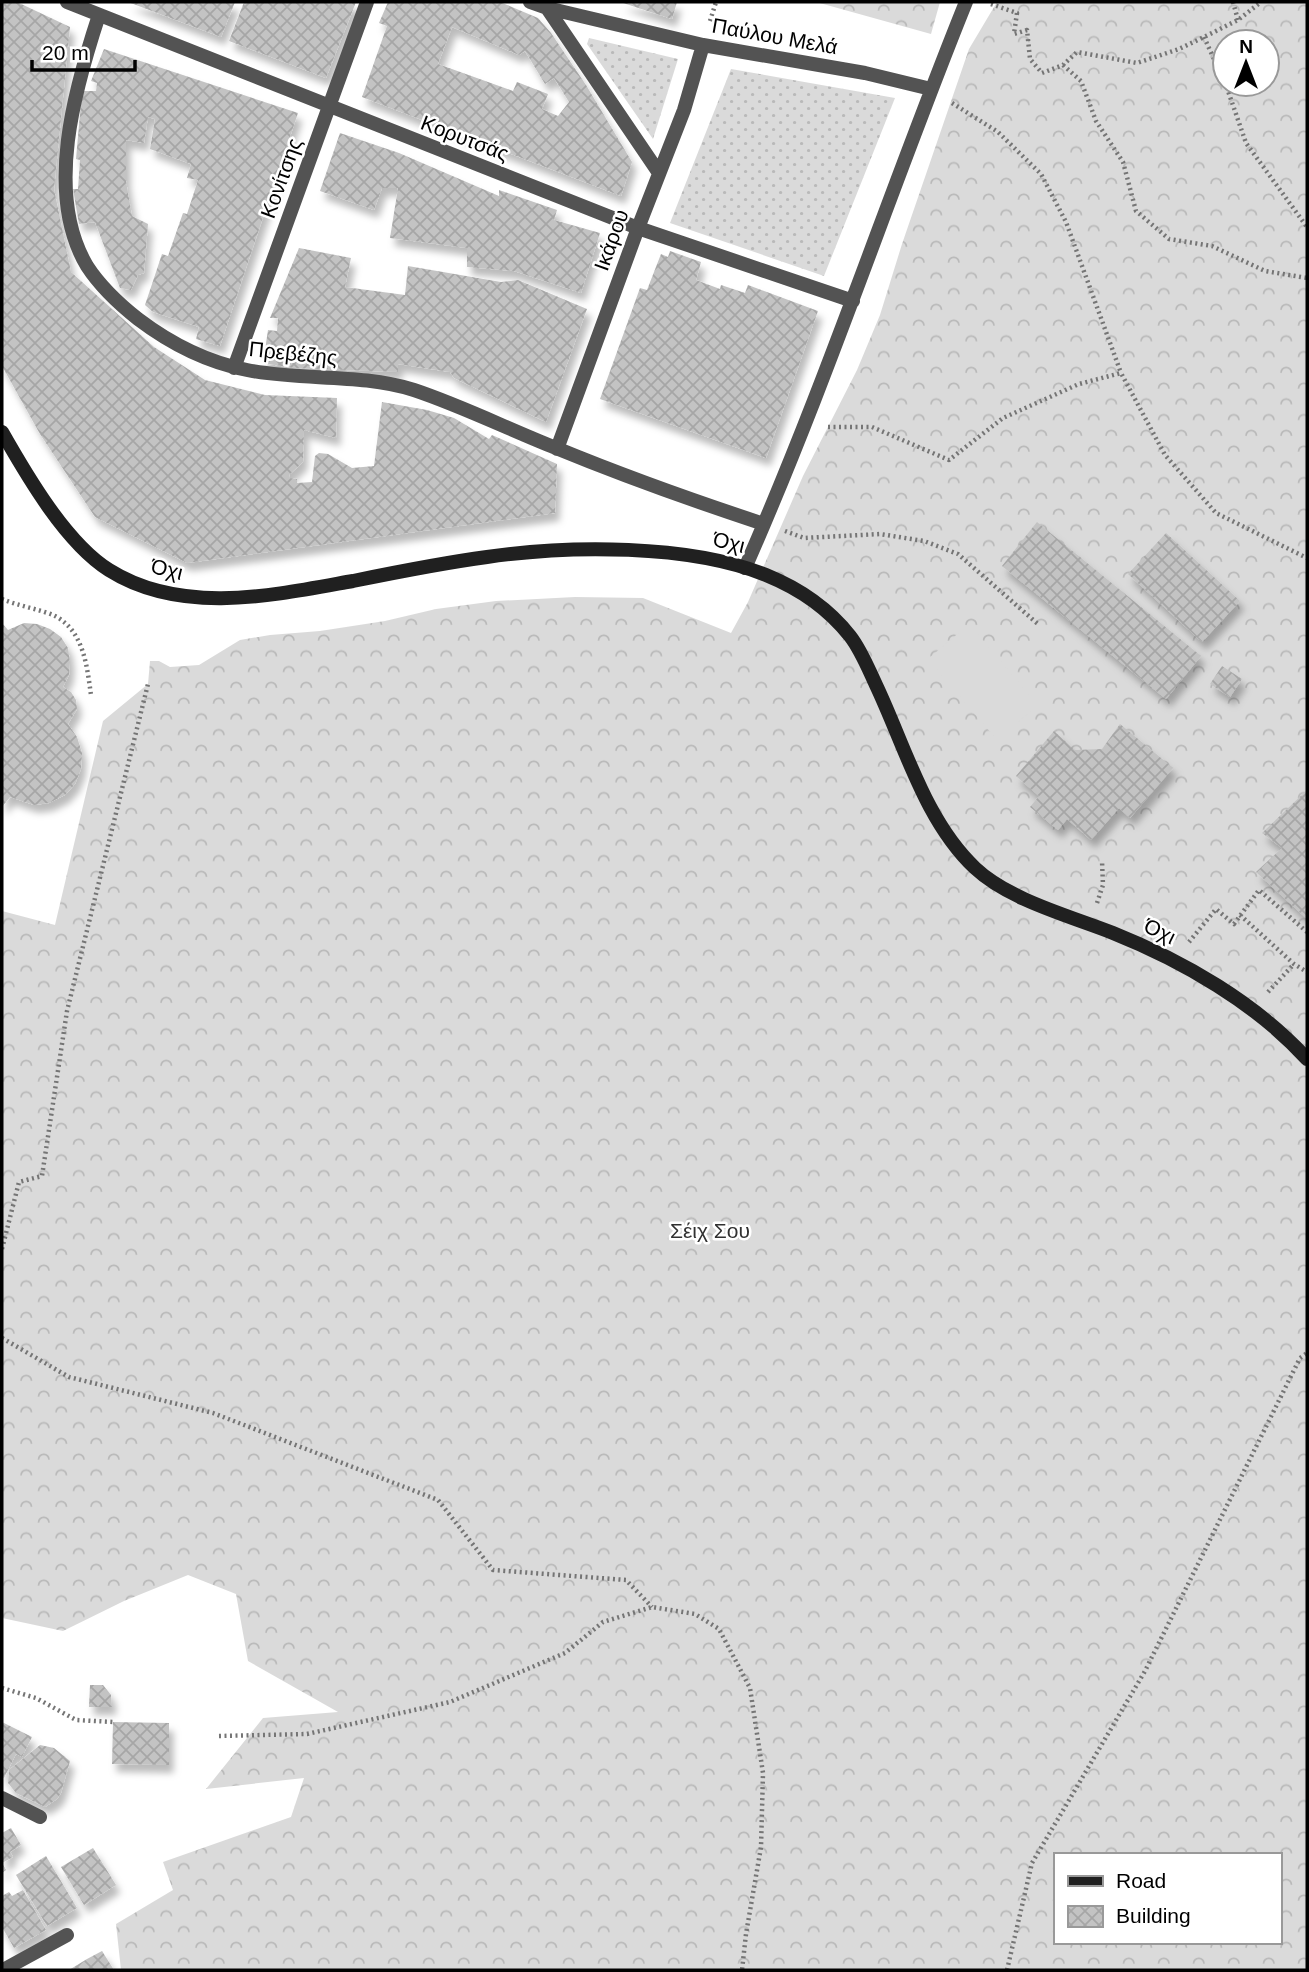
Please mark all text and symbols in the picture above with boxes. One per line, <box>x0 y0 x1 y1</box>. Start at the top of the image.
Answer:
street label: Παύλου Μελά <box>710 14 840 58</box>
scale bar <box>32 28 135 72</box>
north arrow <box>1211 28 1281 98</box>
text: N <box>1239 36 1253 57</box>
text: 20 m <box>42 41 89 64</box>
street label: Κορυτσάς <box>418 111 512 165</box>
street label: Κονίτσης <box>256 135 306 221</box>
street label: Ικάρου <box>589 206 633 274</box>
street label: Πρεβέζης <box>248 337 338 369</box>
street label: Όχι <box>710 527 748 557</box>
street label: Όχι <box>148 554 186 584</box>
street label: Όχι <box>1140 913 1180 948</box>
park label: Σέιχ Σου <box>670 1219 750 1242</box>
legend <box>1054 1853 1281 1944</box>
text: Road <box>1116 1869 1166 1892</box>
text: Building <box>1116 1904 1191 1927</box>

